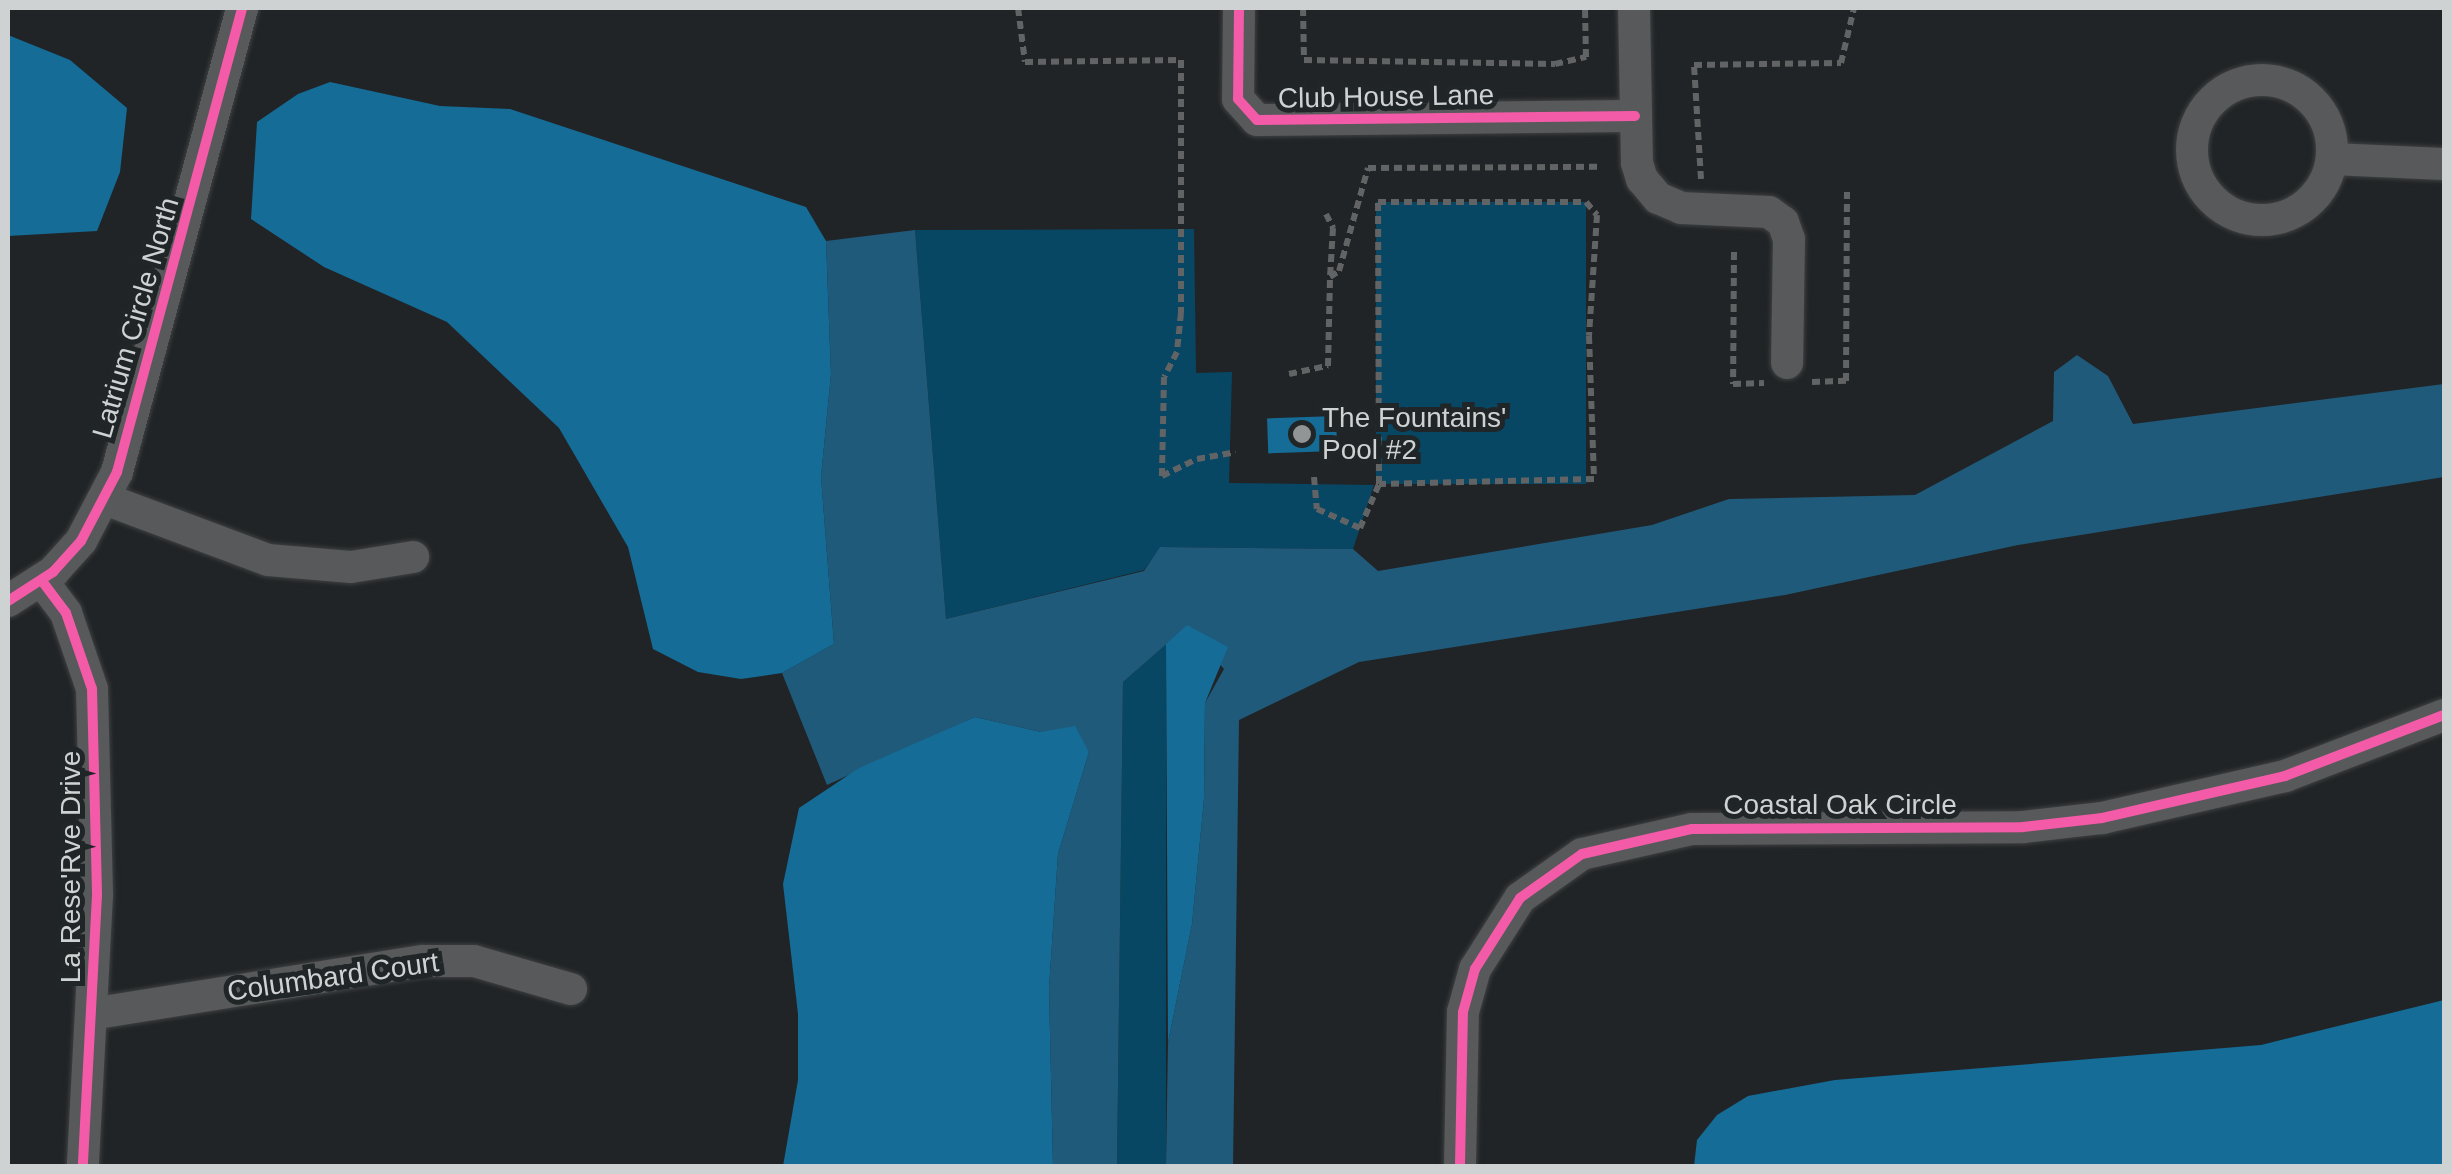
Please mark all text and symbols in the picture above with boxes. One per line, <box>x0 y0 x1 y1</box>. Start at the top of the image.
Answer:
street label: Club House Lane <box>1278 78 1494 116</box>
street label: Latrium Circle North <box>86 194 186 442</box>
place label: The Fountains' Pool #2 <box>1322 401 1506 467</box>
marker: The Fountains' Pool #2 <box>1291 423 1313 445</box>
street label: La Rese'Rve Drive <box>54 751 88 983</box>
street label: Coastal Oak Circle <box>1723 788 1957 822</box>
street label: Columbard Court <box>225 946 441 1008</box>

